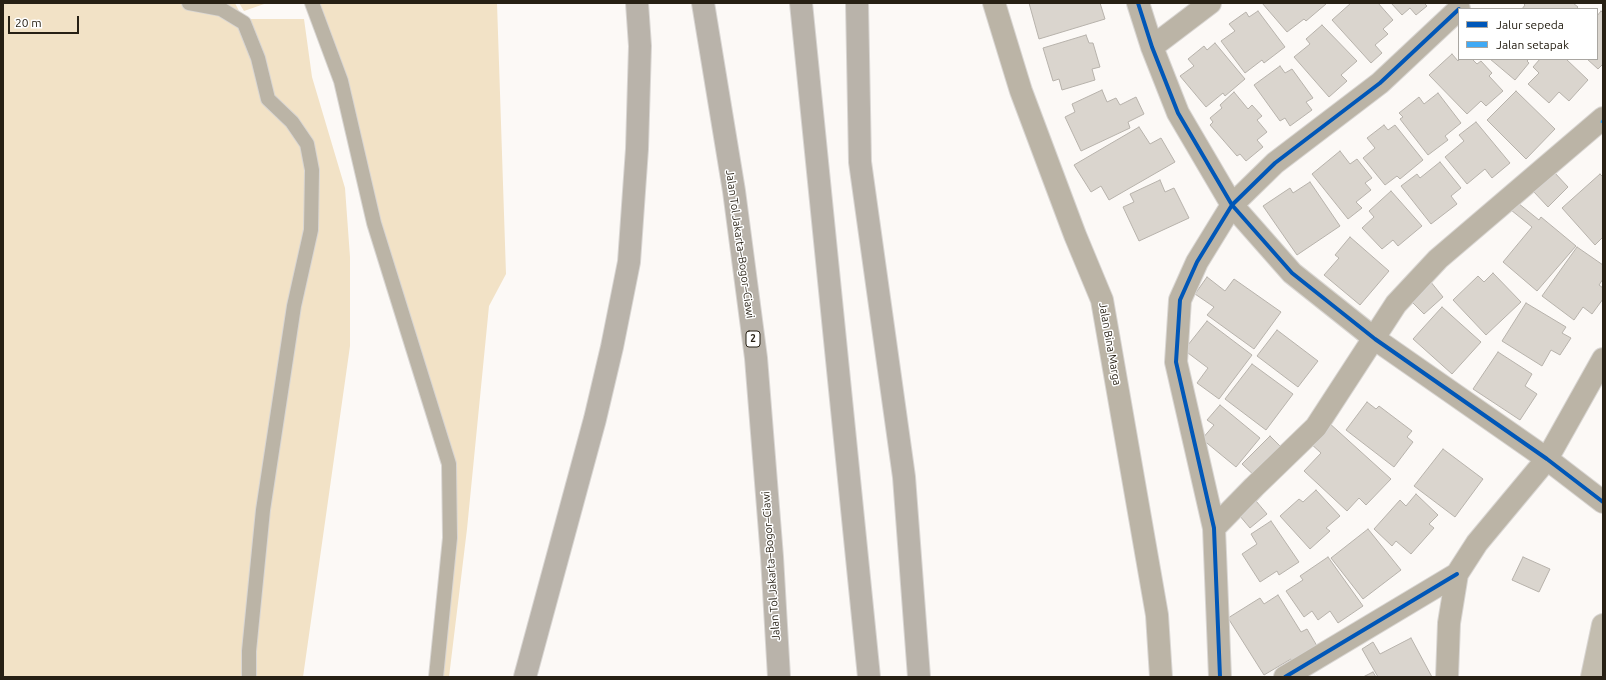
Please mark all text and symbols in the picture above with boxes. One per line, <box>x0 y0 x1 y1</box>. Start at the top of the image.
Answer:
scale bar <box>10 8 81 34</box>
legend <box>1458 8 1598 60</box>
text: 20 m <box>15 16 42 29</box>
text: Jalur sepeda <box>1496 18 1564 31</box>
text: Jalan setapak <box>1496 38 1569 51</box>
street label: Jalan Tol Jakarta–Bogor–Ciawi <box>723 169 757 319</box>
street label: Jalan Bina Marga <box>1096 302 1124 386</box>
road number: 2 <box>746 331 760 347</box>
street label: Jalan Tol Jakarta–Bogor–Ciawi <box>759 491 783 641</box>

